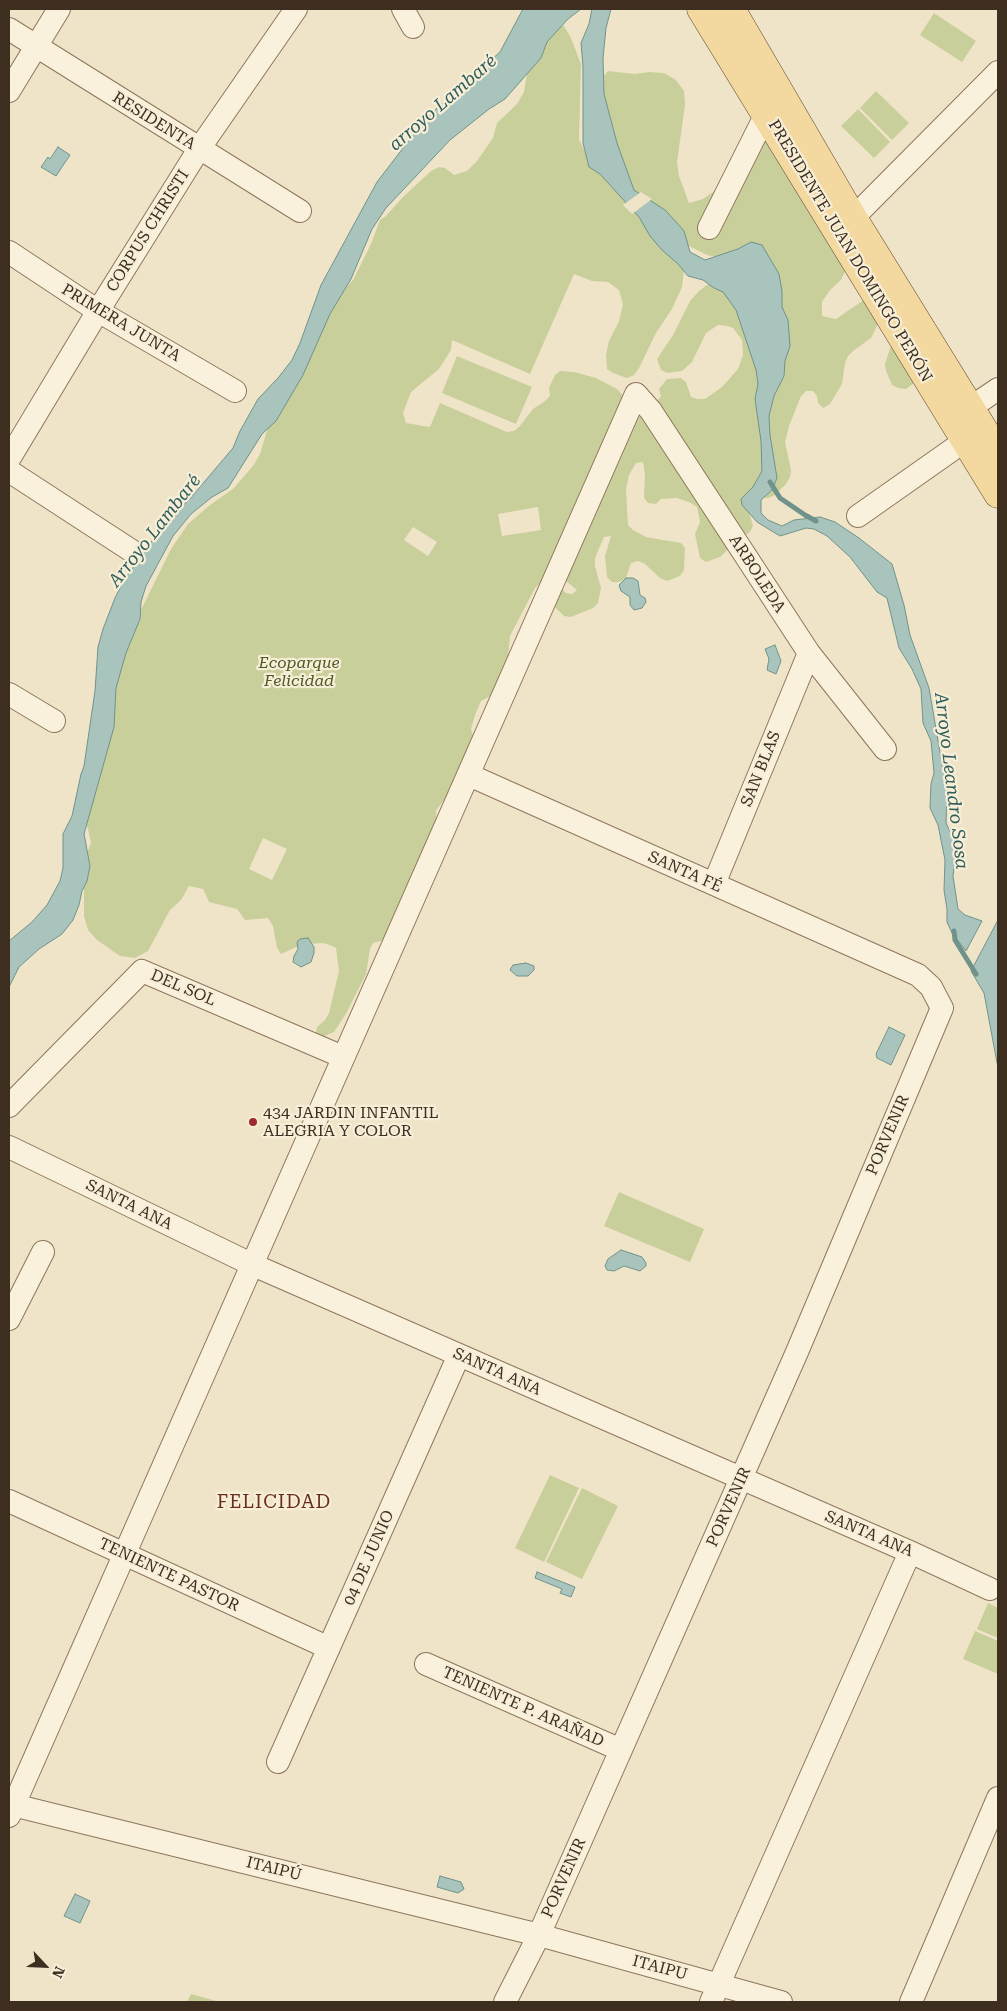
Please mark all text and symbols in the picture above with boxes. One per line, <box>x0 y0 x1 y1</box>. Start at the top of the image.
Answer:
water label: arroyo Lambaré <box>385 50 501 156</box>
street label: RESIDENTA <box>109 88 199 154</box>
street label: PRESIDENTE JUAN DOMINGO PERÓN <box>764 116 936 386</box>
street label: CORPUS CHRISTI <box>103 166 193 296</box>
street label: PRIMERA JUNTA <box>58 280 184 366</box>
water label: Arroyo Lambaré <box>104 470 206 592</box>
street label: ARBOLEDA <box>725 531 789 617</box>
park label: Ecoparque Felicidad <box>259 653 339 691</box>
water label: Arroyo Leandro Sosa <box>929 691 973 871</box>
street label: SAN BLAS <box>737 728 785 810</box>
street label: SANTA FÉ <box>645 847 725 897</box>
street label: DEL SOL <box>147 966 219 1010</box>
street label: PORVENIR <box>862 1092 914 1178</box>
place label: 434 JARDIN INFANTIL ALEGRIA Y COLOR <box>263 1103 439 1141</box>
marker: 434 JARDIN INFANTIL ALEGRIA Y COLOR <box>247 1116 259 1128</box>
street label: SANTA ANA <box>82 1176 176 1234</box>
street label: SANTA ANA <box>450 1344 544 1400</box>
street label: PORVENIR <box>703 1464 755 1550</box>
district label: FELICIDAD <box>216 1491 332 1513</box>
street label: 04 DE JUNIO <box>339 1507 399 1609</box>
street label: SANTA ANA <box>822 1507 916 1561</box>
street label: TENIENTE PASTOR <box>96 1534 242 1616</box>
street label: TENIENTE P. ARAÑAD <box>439 1663 607 1751</box>
street label: PORVENIR <box>538 1835 590 1921</box>
street label: ITAIPÚ <box>244 1853 304 1885</box>
north arrow <box>20 1941 70 1991</box>
street label: ITAIPU <box>630 1951 690 1985</box>
text: N <box>49 1964 68 1981</box>

